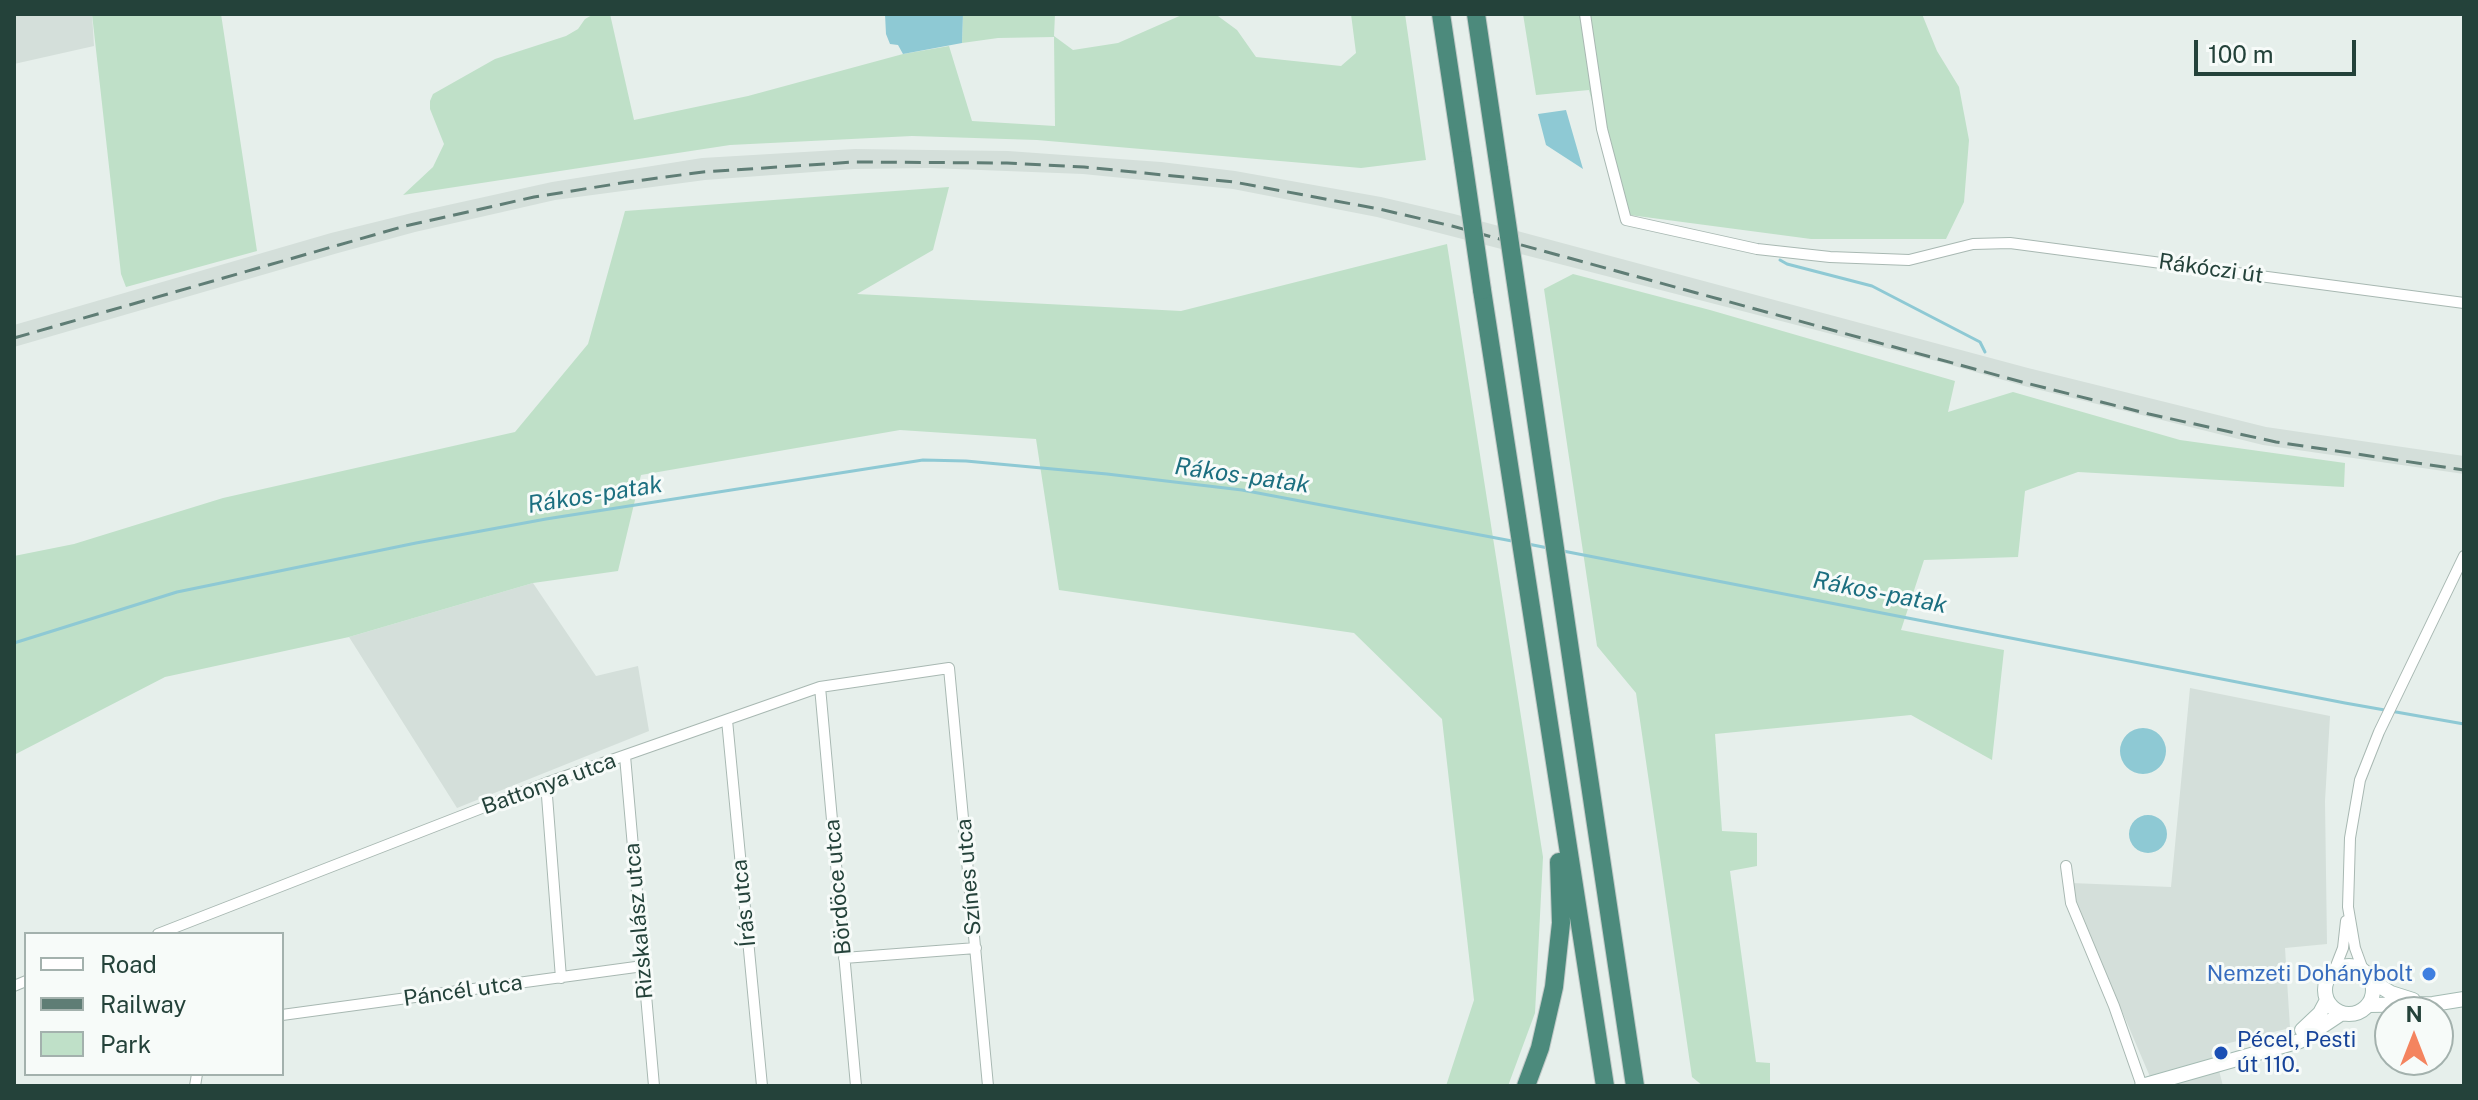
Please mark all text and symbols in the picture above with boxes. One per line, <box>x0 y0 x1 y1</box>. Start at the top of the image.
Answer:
scale bar <box>2198 24 2360 74</box>
text: 100 m <box>2208 40 2274 68</box>
street label: Rákóczi út <box>2157 249 2265 289</box>
water label: Rákos-patak <box>1173 452 1311 500</box>
water label: Rákos-patak <box>526 470 664 520</box>
water label: Rákos-patak <box>1811 566 1949 620</box>
street label: Battonya utca <box>478 747 620 821</box>
street label: Színes utca <box>951 817 987 937</box>
street label: Bördöce utca <box>819 818 857 956</box>
street label: Rizskalász utca <box>619 842 659 1000</box>
street label: Írás utca <box>726 858 762 948</box>
legend <box>24 932 284 1076</box>
text: Road <box>100 950 157 978</box>
place label: Nemzeti Dohánybolt <box>2207 961 2413 987</box>
marker: Nemzeti Dohánybolt <box>2420 965 2438 983</box>
street label: Páncél utca <box>402 970 524 1012</box>
text: Railway <box>100 990 186 1018</box>
north arrow <box>2374 996 2454 1076</box>
text: N <box>2405 1001 2423 1027</box>
place label: Pécel, Pesti út 110. <box>2237 1027 2356 1078</box>
text: Park <box>100 1030 151 1058</box>
marker: Pécel, Pesti út 110. <box>2212 1044 2230 1062</box>

